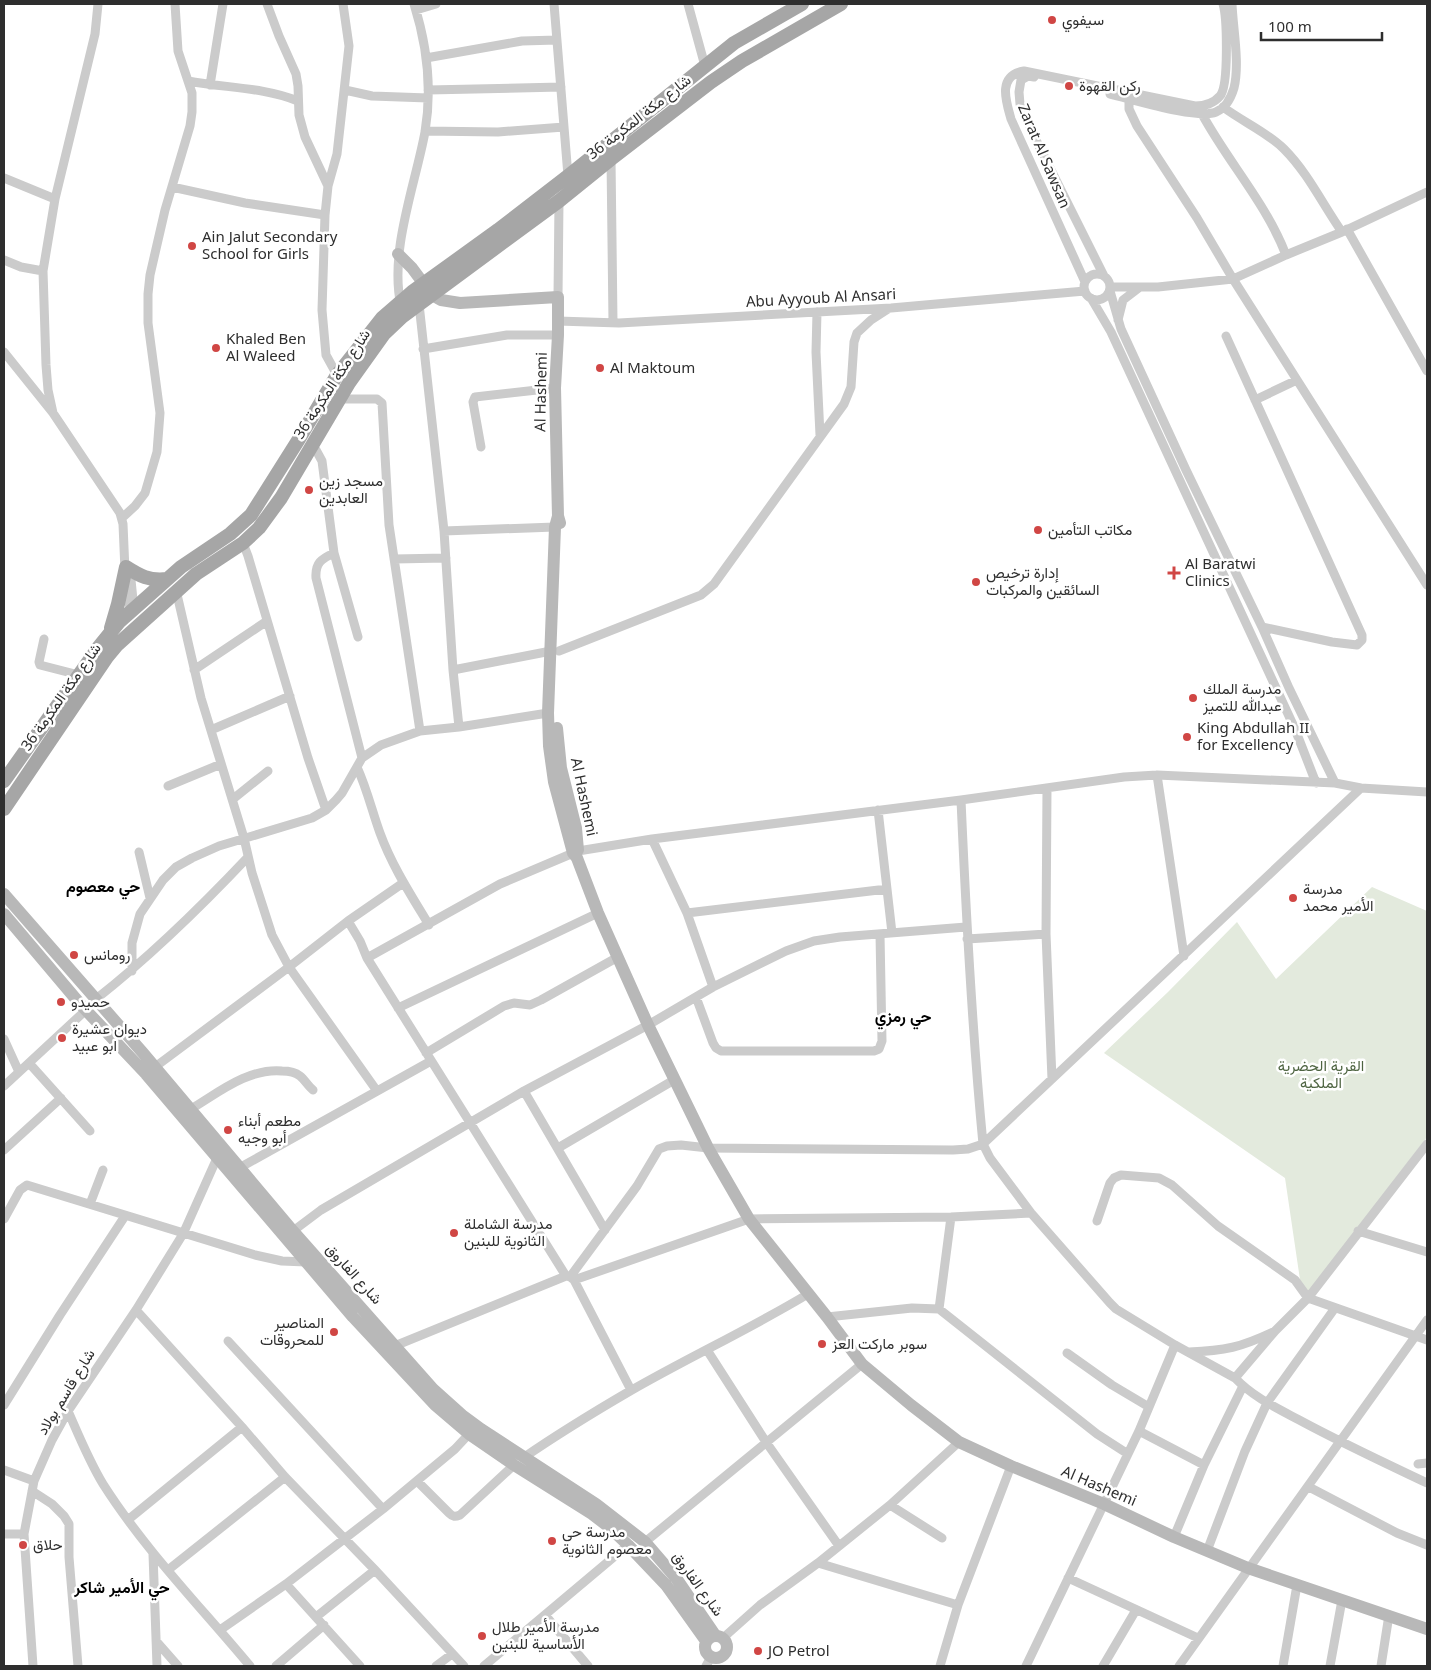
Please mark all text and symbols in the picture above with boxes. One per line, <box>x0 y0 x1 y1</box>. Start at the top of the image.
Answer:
place label: سيفوي <box>1062 9 1104 33</box>
scale bar <box>1261 10 1382 42</box>
marker: سيفوي <box>1046 14 1058 26</box>
text: 100 m <box>1268 16 1312 36</box>
street label: شارع مكة المكرمة 36 <box>582 69 696 165</box>
place label: ركن القهوة <box>1079 75 1141 96</box>
marker: ركن القهوة <box>1063 80 1075 92</box>
street label: Zarat Al Sawsan <box>1014 100 1076 211</box>
place label: Ain Jalut Secondary School for Girls <box>202 226 338 263</box>
marker: Ain Jalut Secondary School for Girls <box>186 240 198 252</box>
street label: Abu Ayyoub Al Ansari <box>745 283 896 311</box>
street label: شارع مكة المكرمة 36 <box>288 325 376 443</box>
place label: Khaled Ben Al Waleed <box>226 328 306 365</box>
marker: Khaled Ben Al Waleed <box>210 342 222 354</box>
street label: Al Hashemi <box>529 352 551 432</box>
place label: Al Maktoum <box>610 357 695 377</box>
marker: Al Maktoum <box>594 362 606 374</box>
place label: مسجد زين العابدين <box>319 470 383 508</box>
marker: مسجد زين العابدين <box>303 484 315 496</box>
place label: مكاتب التأمين <box>1048 519 1132 540</box>
marker: مكاتب التأمين <box>1032 524 1044 536</box>
place label: Al Baratwi Clinics <box>1185 553 1256 590</box>
place label: إدارة ترخيص السائقين والمركبات <box>986 562 1100 600</box>
marker: Al Baratwi Clinics <box>1167 566 1181 580</box>
marker: إدارة ترخيص السائقين والمركبات <box>970 576 982 588</box>
street label: شارع مكة المكرمة 36 <box>16 639 107 755</box>
place label: مدرسة الملك عبدالله للتميز <box>1202 678 1282 715</box>
marker: مدرسة الملك عبدالله للتميز <box>1187 692 1199 704</box>
place label: King Abdullah II for Excellency <box>1197 717 1309 754</box>
marker: King Abdullah II for Excellency <box>1181 731 1193 743</box>
street label: Al Hashemi <box>567 756 603 838</box>
district label: حي معصوم <box>66 875 140 900</box>
place label: مدرسة الأمير محمد <box>1303 878 1373 915</box>
marker: مدرسة الأمير محمد <box>1287 892 1299 904</box>
place label: رومانس <box>84 944 130 965</box>
marker: رومانس <box>68 949 80 961</box>
place label: حميدو <box>71 991 110 1011</box>
marker: حميدو <box>55 996 67 1008</box>
district label: حي رمزي <box>875 1005 931 1030</box>
place label: ديوان عشيرة ابو عبيد <box>72 1018 147 1055</box>
marker: ديوان عشيرة ابو عبيد <box>56 1032 68 1044</box>
park label: القرية الحضرية الملكية <box>1278 1055 1364 1092</box>
place label: مطعم أبناء أبو وجيه <box>238 1110 301 1147</box>
marker: مطعم أبناء أبو وجيه <box>222 1124 234 1136</box>
place label: مدرسة الشاملة الثانوية للبنين <box>464 1213 552 1251</box>
marker: مدرسة الشاملة الثانوية للبنين <box>448 1227 460 1239</box>
street label: شارع الفاروق <box>321 1239 387 1309</box>
place label: المناصير للمحروقات <box>260 1312 324 1349</box>
marker: المناصير للمحروقات <box>328 1326 340 1338</box>
place label: سوبر ماركت العز <box>831 1333 927 1353</box>
marker: سوبر ماركت العز <box>816 1338 828 1350</box>
street label: شارع قاسم بولاد <box>32 1345 100 1439</box>
street label: Al Hashemi <box>1059 1460 1140 1510</box>
place label: مدرسة حي معصوم الثانوية <box>562 1521 652 1559</box>
place label: حلاق <box>33 1534 62 1554</box>
marker: مدرسة حي معصوم الثانوية <box>546 1535 558 1547</box>
marker: حلاق <box>17 1539 29 1551</box>
street label: شارع الفاروق <box>667 1547 729 1621</box>
district label: حي الأمير شاكر <box>73 1576 170 1601</box>
place label: مدرسة الأمير طلال الأساسية للبنين <box>492 1616 600 1654</box>
marker: مدرسة الأمير طلال الأساسية للبنين <box>476 1630 488 1642</box>
place label: JO Petrol <box>766 1640 830 1660</box>
marker: JO Petrol <box>752 1645 764 1657</box>

